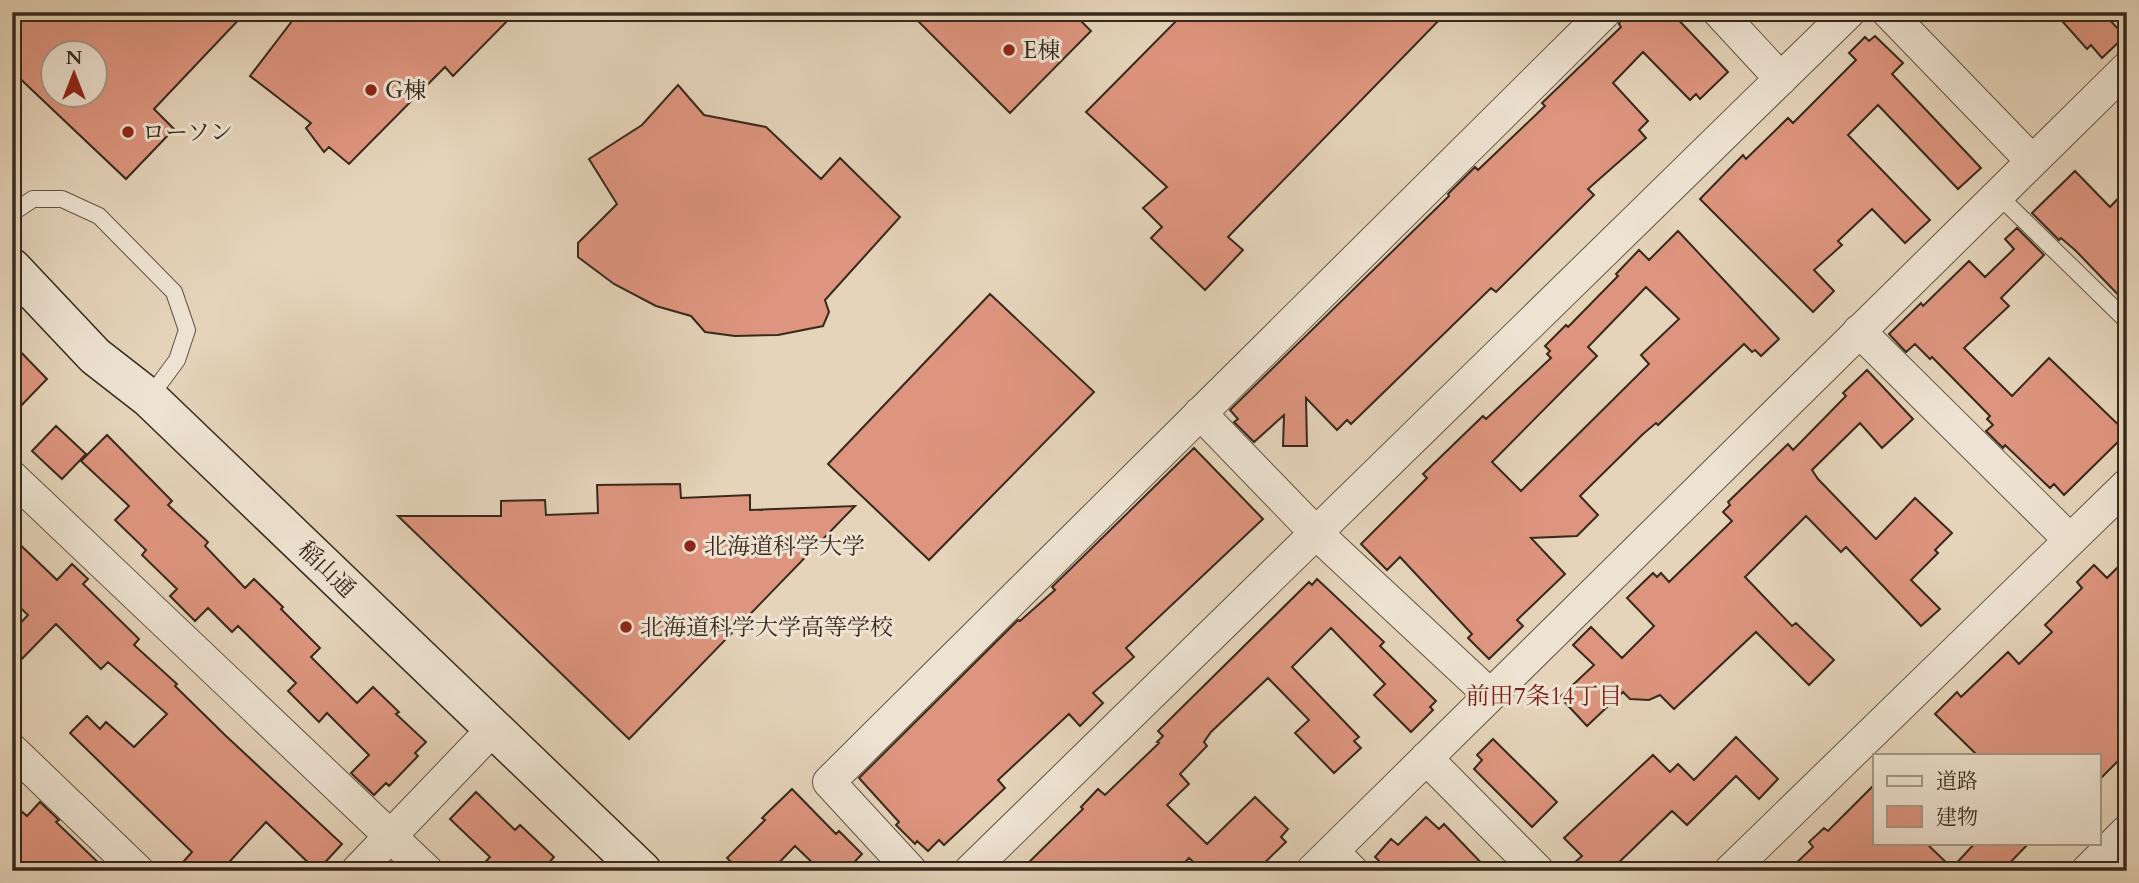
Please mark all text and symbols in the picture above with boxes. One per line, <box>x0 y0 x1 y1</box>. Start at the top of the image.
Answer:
place label: E棟 <box>1023 35 1060 66</box>
north arrow <box>38 38 108 108</box>
marker: E棟 <box>1001 42 1017 58</box>
text: N <box>66 45 83 71</box>
place label: G棟 <box>385 75 426 106</box>
marker: G棟 <box>363 82 379 98</box>
place label: ローソン <box>142 117 233 148</box>
marker: ローソン <box>120 124 136 140</box>
place label: 北海道科学大学 <box>704 531 865 562</box>
street label: 稲山通 <box>291 534 362 604</box>
marker: 北海道科学大学 <box>682 538 698 554</box>
place label: 北海道科学大学高等学校 <box>640 612 893 643</box>
marker: 北海道科学大学高等学校 <box>618 619 634 635</box>
district label: 前田7条14丁目 <box>1466 680 1622 713</box>
legend <box>1873 754 2100 844</box>
text: 道路 <box>1936 767 1978 796</box>
text: 建物 <box>1936 803 1978 832</box>

